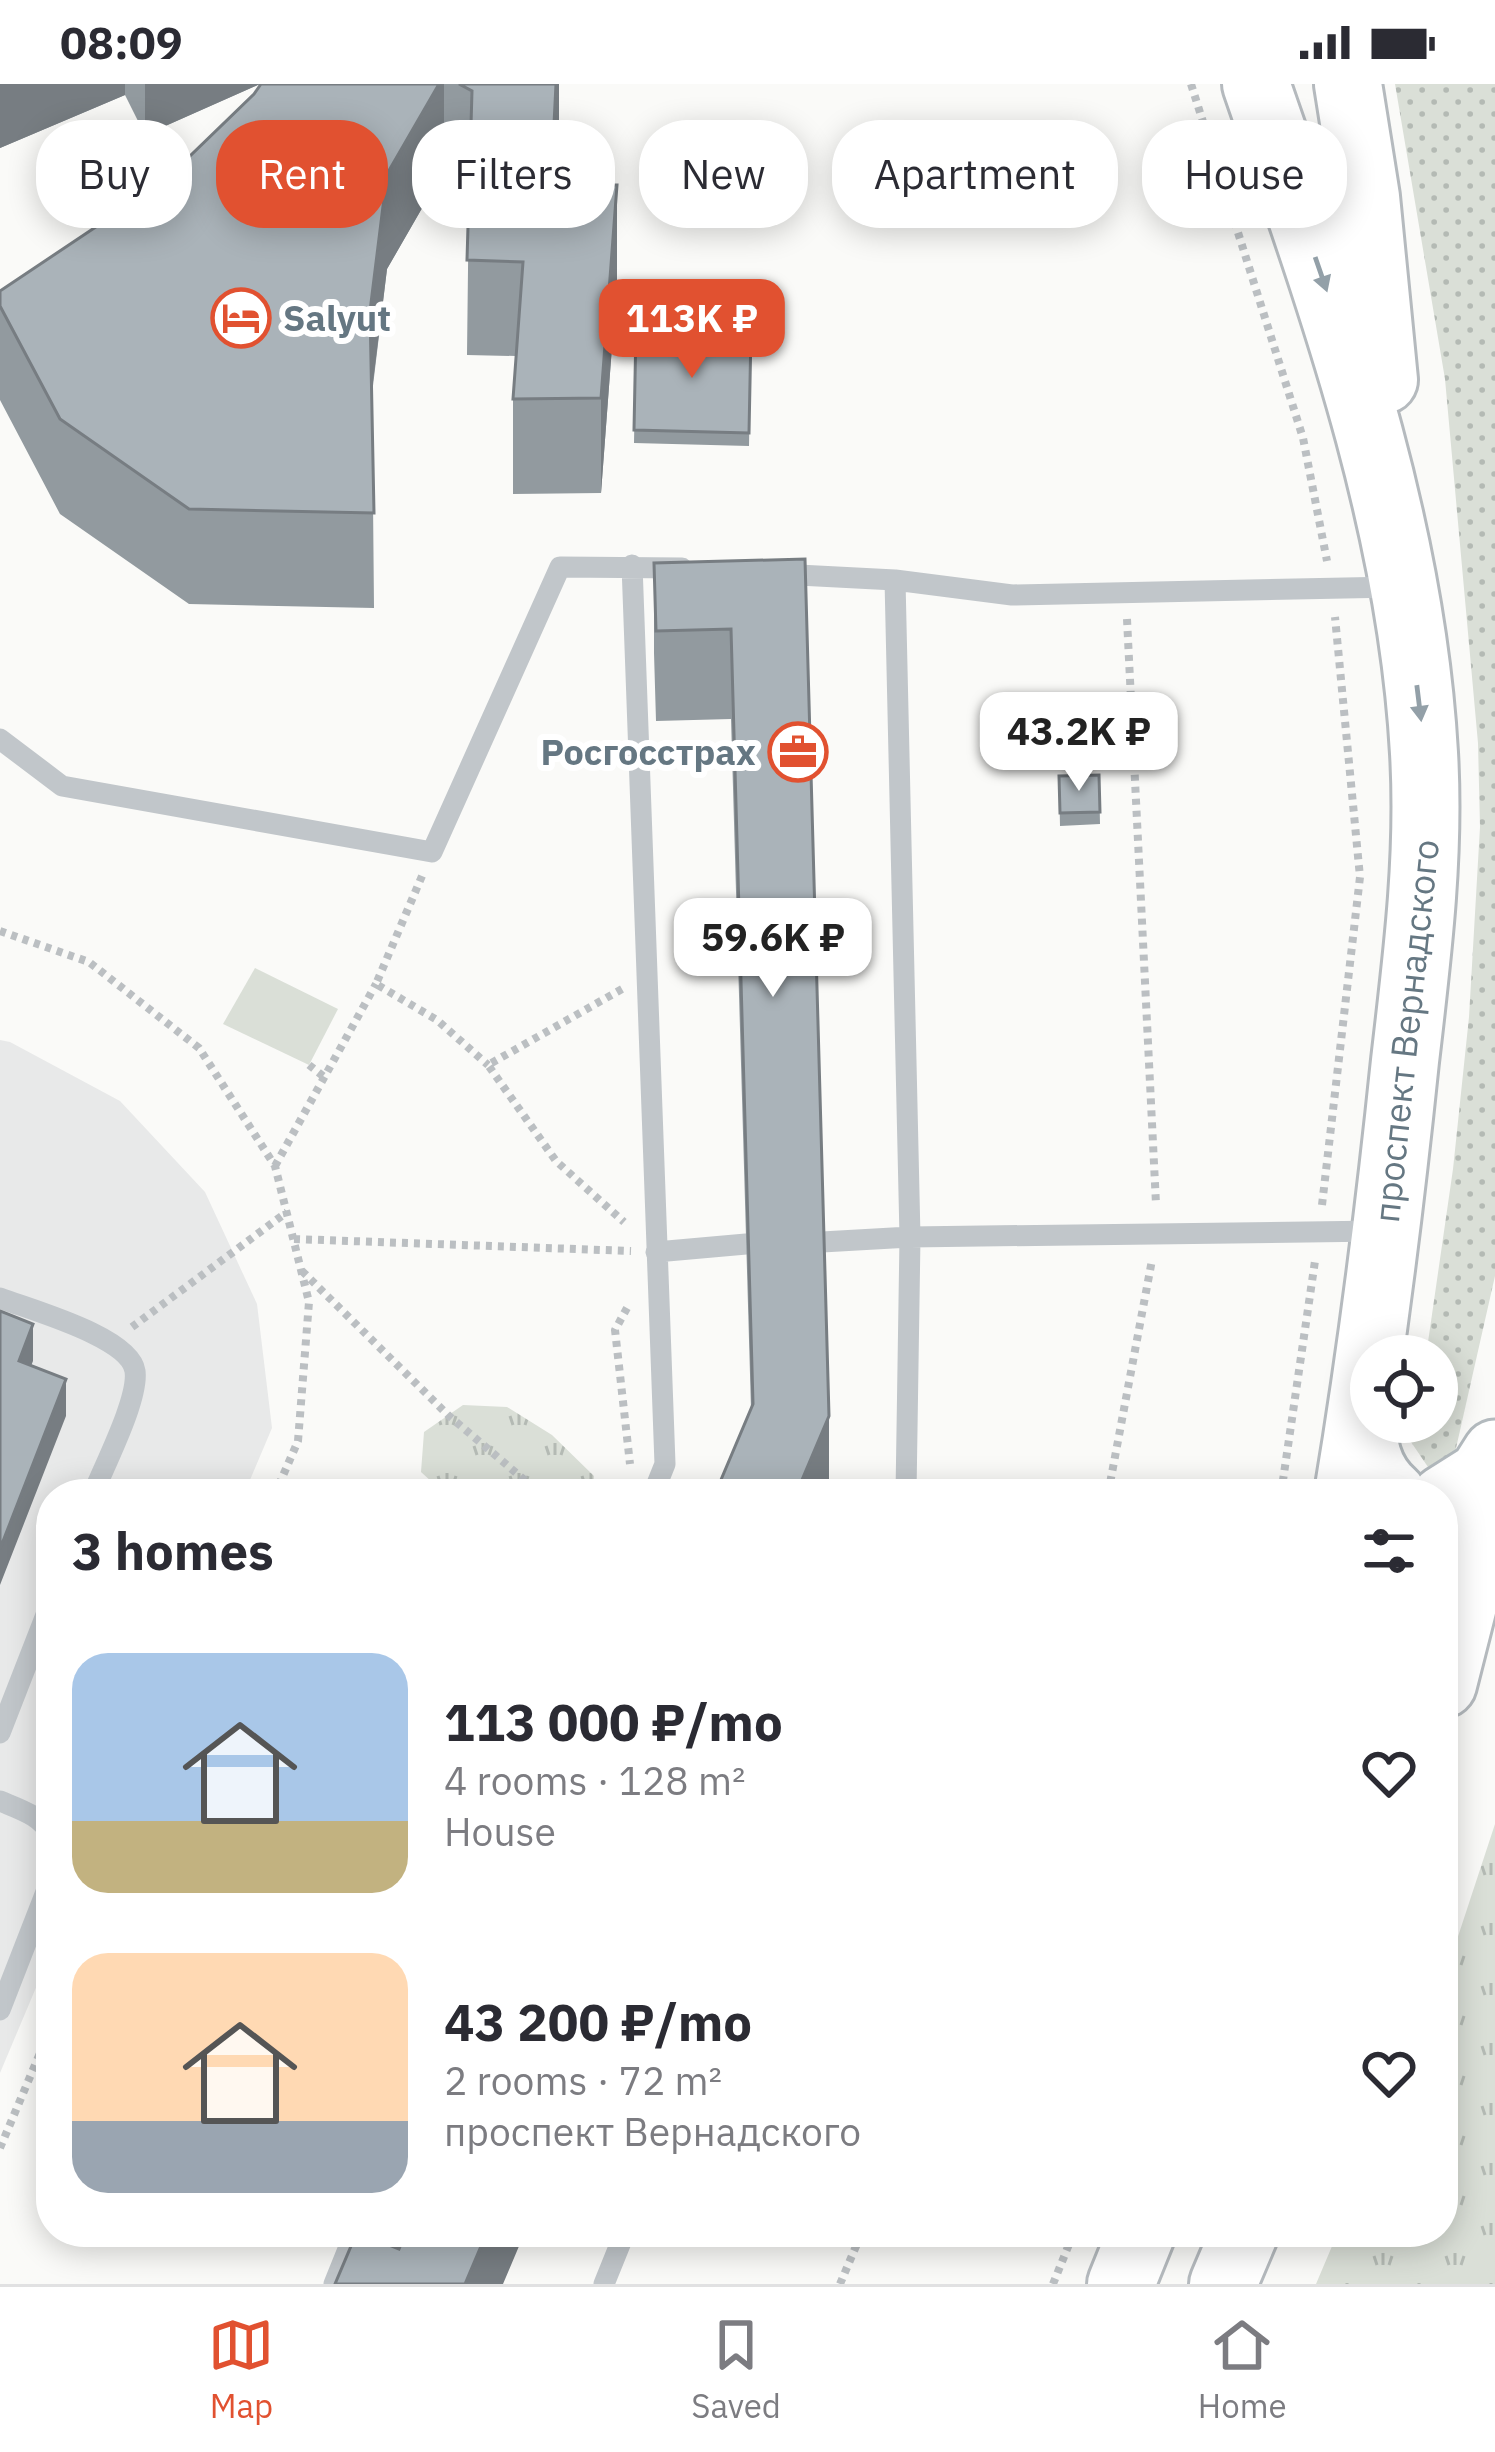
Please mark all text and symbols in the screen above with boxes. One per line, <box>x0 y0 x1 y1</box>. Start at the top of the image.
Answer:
text: 08:09 <box>60 13 183 71</box>
chip: Buy <box>36 120 192 228</box>
chip: Rent <box>216 120 388 228</box>
chip: Filters <box>412 120 615 228</box>
chip: New <box>639 120 808 228</box>
chip: Apartment <box>832 120 1118 228</box>
chip: House <box>1142 120 1347 228</box>
one-way arrow <box>1313 256 1332 293</box>
pin: 113K ₽ <box>594 279 790 381</box>
hotel icon: Salyut <box>210 287 272 349</box>
text: 113K ₽ <box>626 292 758 343</box>
place label: Salyut <box>283 294 391 341</box>
one-way arrow <box>1409 685 1428 722</box>
pin: 43.2K ₽ <box>968 692 1190 794</box>
text: 43.2K ₽ <box>1007 705 1151 756</box>
office icon: Росгосстрах <box>767 721 829 783</box>
place label: Росгосстрах <box>541 728 756 775</box>
street label: проспект Вернадского <box>1362 837 1449 1225</box>
pin: 59.6K ₽ <box>662 898 884 1000</box>
text: 59.6K ₽ <box>701 911 845 962</box>
map controls <box>1350 1335 1458 1443</box>
button: locate <box>1350 1335 1458 1443</box>
text: 3 homes <box>72 1518 274 1584</box>
icon: filters <box>1356 1518 1422 1584</box>
text: 113 000 ₽/mo <box>444 1689 783 1755</box>
icon: home <box>168 1701 312 1845</box>
icon: heart <box>1356 1740 1422 1806</box>
text: 4 rooms · 128 m² <box>444 1755 746 1806</box>
text: House <box>444 1806 556 1857</box>
text: 43 200 ₽/mo <box>444 1989 752 2055</box>
icon: home <box>168 2001 312 2145</box>
icon: heart <box>1356 2040 1422 2106</box>
text: 2 rooms · 72 m² <box>444 2055 722 2106</box>
text: проспект Вернадского <box>444 2106 861 2157</box>
tab: Map <box>208 2312 274 2427</box>
tab: Saved <box>691 2312 781 2427</box>
tab: Home <box>1198 2312 1287 2427</box>

